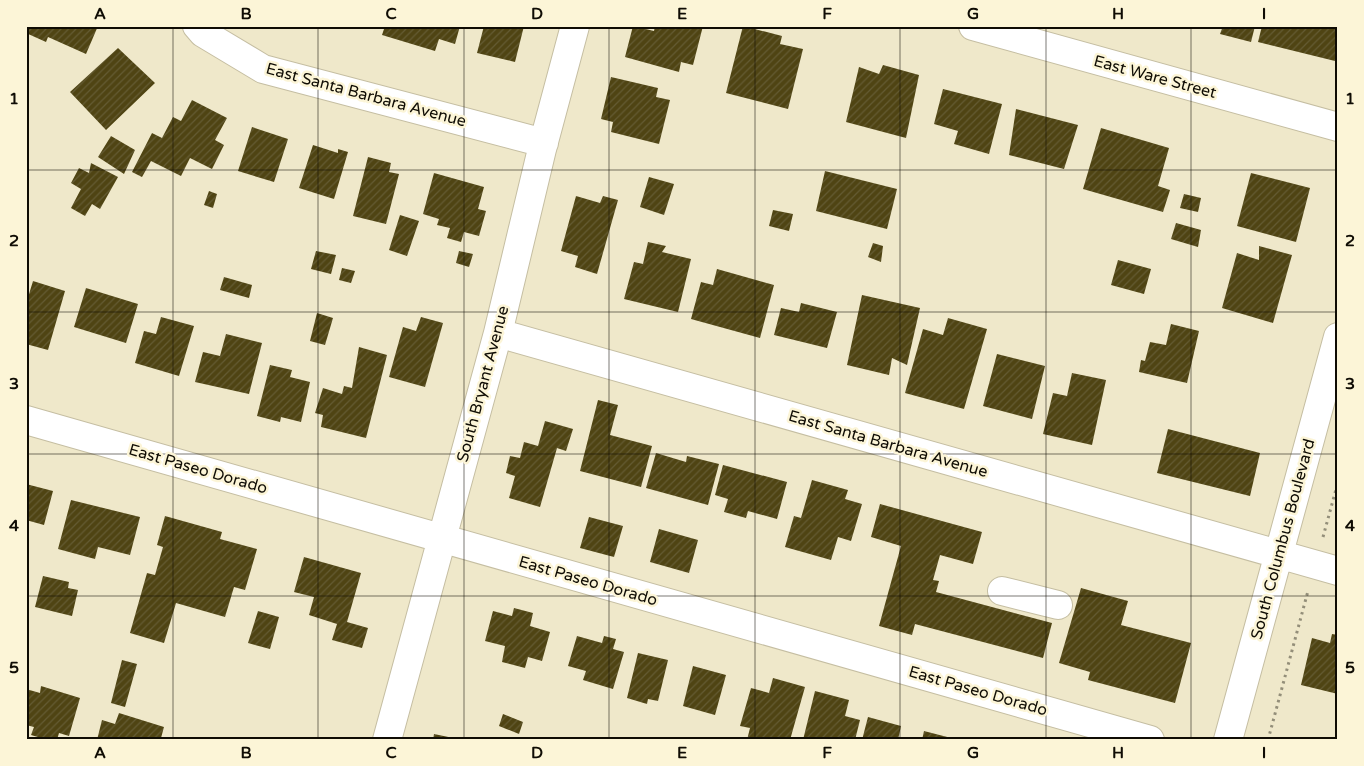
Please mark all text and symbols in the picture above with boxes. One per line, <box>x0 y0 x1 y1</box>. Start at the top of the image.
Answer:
text: A <box>94 4 106 24</box>
text: B <box>240 4 252 24</box>
text: C <box>385 4 397 24</box>
text: D <box>531 4 543 24</box>
text: E <box>677 4 687 24</box>
text: F <box>822 4 832 24</box>
text: G <box>967 4 979 24</box>
text: H <box>1112 4 1124 24</box>
text: I <box>1262 4 1266 24</box>
street label: East Ware Street <box>1091 51 1219 103</box>
street label: East Santa Barbara Avenue <box>264 59 468 131</box>
text: 1 <box>9 89 19 109</box>
text: 1 <box>1345 89 1355 109</box>
text: 2 <box>9 231 19 251</box>
text: 2 <box>1345 231 1355 251</box>
street label: South Bryant Avenue <box>453 304 513 464</box>
text: 3 <box>9 374 19 394</box>
text: 3 <box>1345 374 1355 394</box>
street label: East Santa Barbara Avenue <box>786 406 990 482</box>
street label: South Columbus Boulevard <box>1247 437 1319 641</box>
street label: East Paseo Dorado <box>126 440 270 498</box>
text: 4 <box>9 516 19 536</box>
text: 4 <box>1345 516 1355 536</box>
street label: East Paseo Dorado <box>516 552 660 610</box>
text: 5 <box>9 658 19 678</box>
text: 5 <box>1345 658 1355 678</box>
street label: East Paseo Dorado <box>906 662 1050 720</box>
text: A <box>94 743 106 763</box>
text: B <box>240 743 252 763</box>
text: C <box>385 743 397 763</box>
text: D <box>531 743 543 763</box>
text: E <box>677 743 687 763</box>
text: F <box>822 743 832 763</box>
text: G <box>967 743 979 763</box>
text: H <box>1112 743 1124 763</box>
text: I <box>1262 743 1266 763</box>

